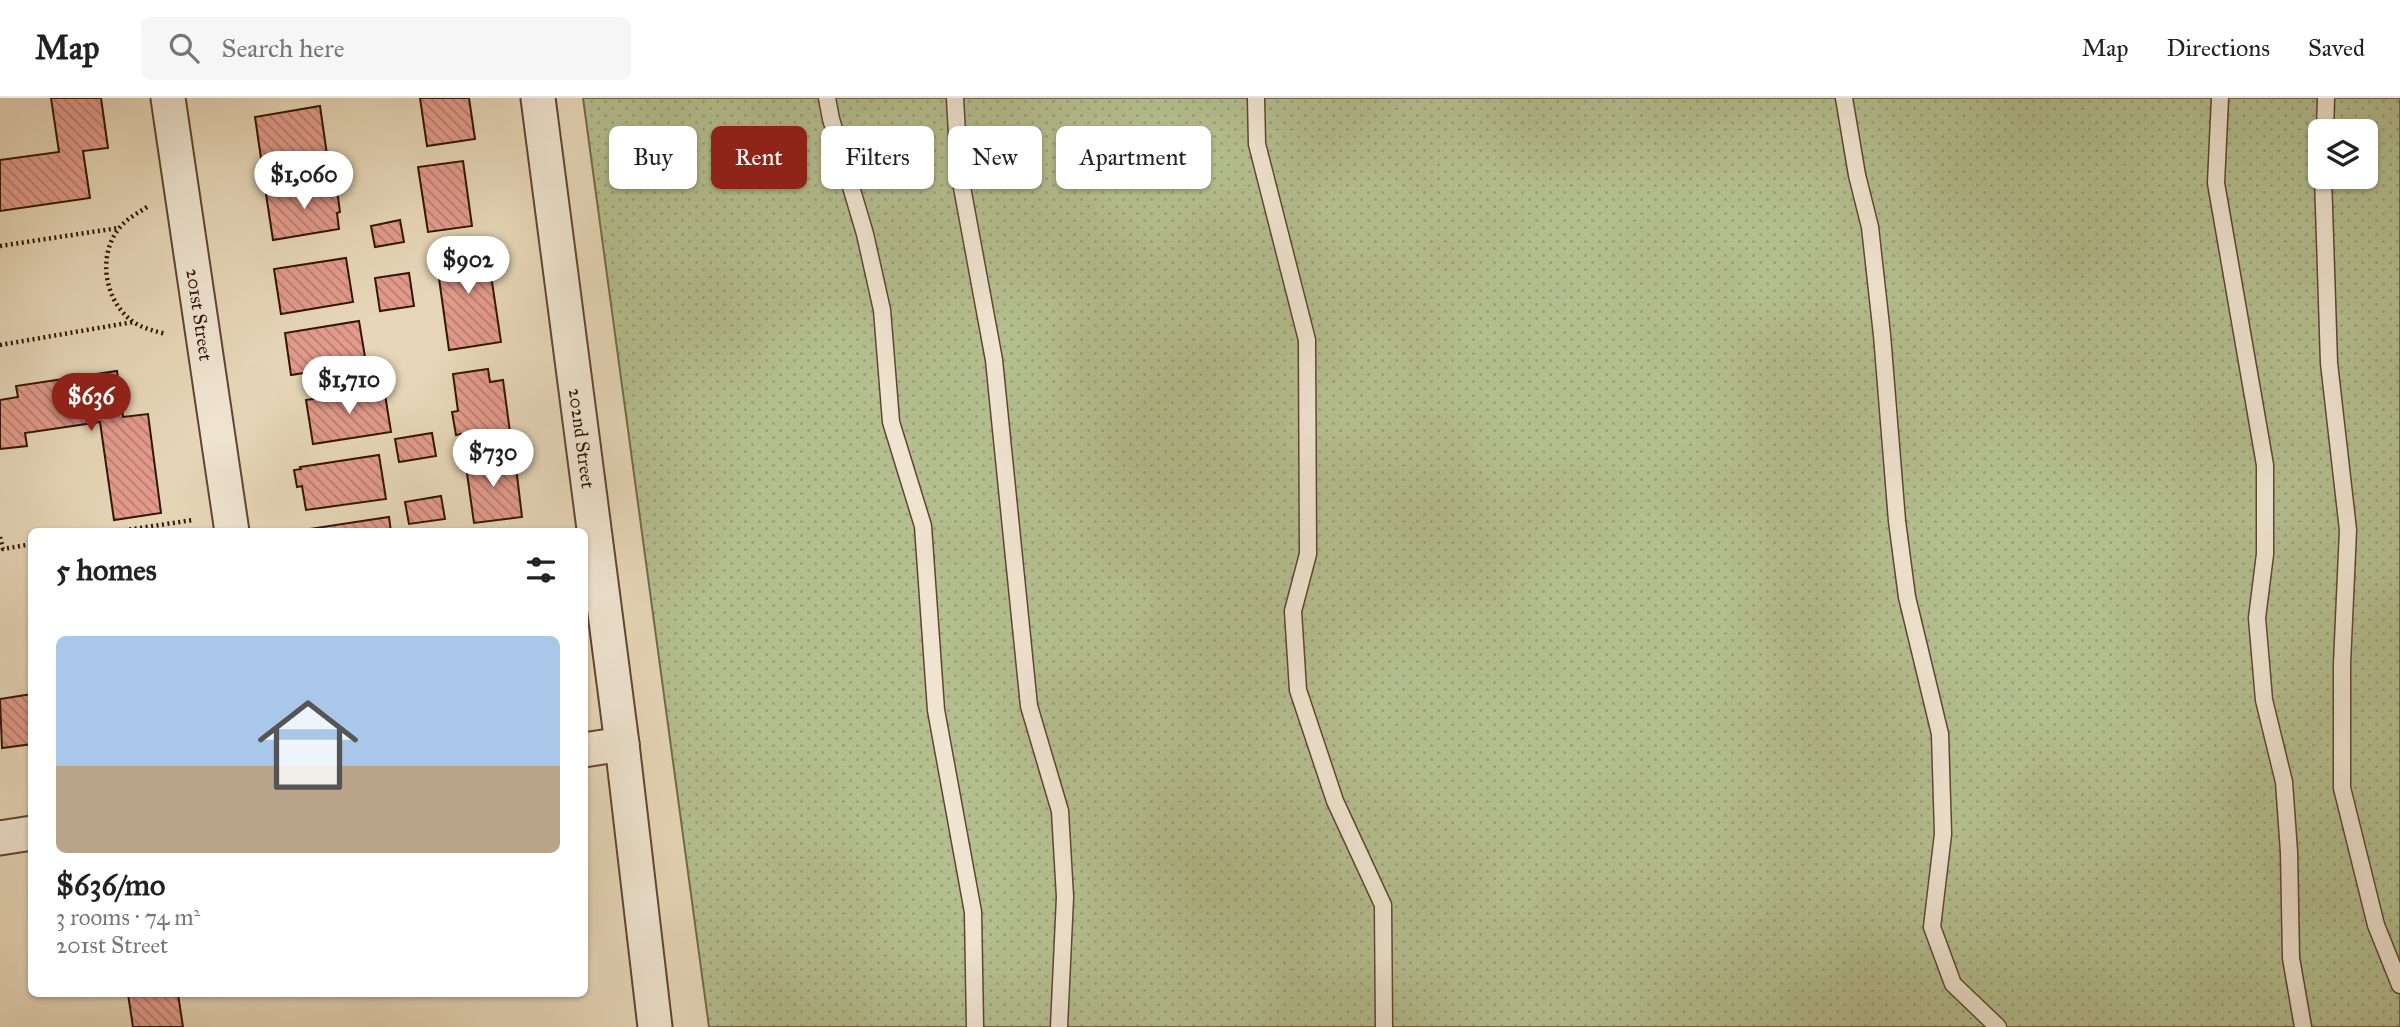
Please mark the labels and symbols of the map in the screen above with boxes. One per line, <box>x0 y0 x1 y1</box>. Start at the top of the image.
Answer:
pin: $1,060 <box>247 152 361 211</box>
pin: $902 <box>427 236 509 296</box>
street label: 201st Street <box>182 267 218 362</box>
pin: $1,710 <box>292 356 406 416</box>
pin: $636 <box>50 374 132 433</box>
street label: 202nd Street <box>564 387 600 490</box>
pin: $730 <box>452 430 534 489</box>

